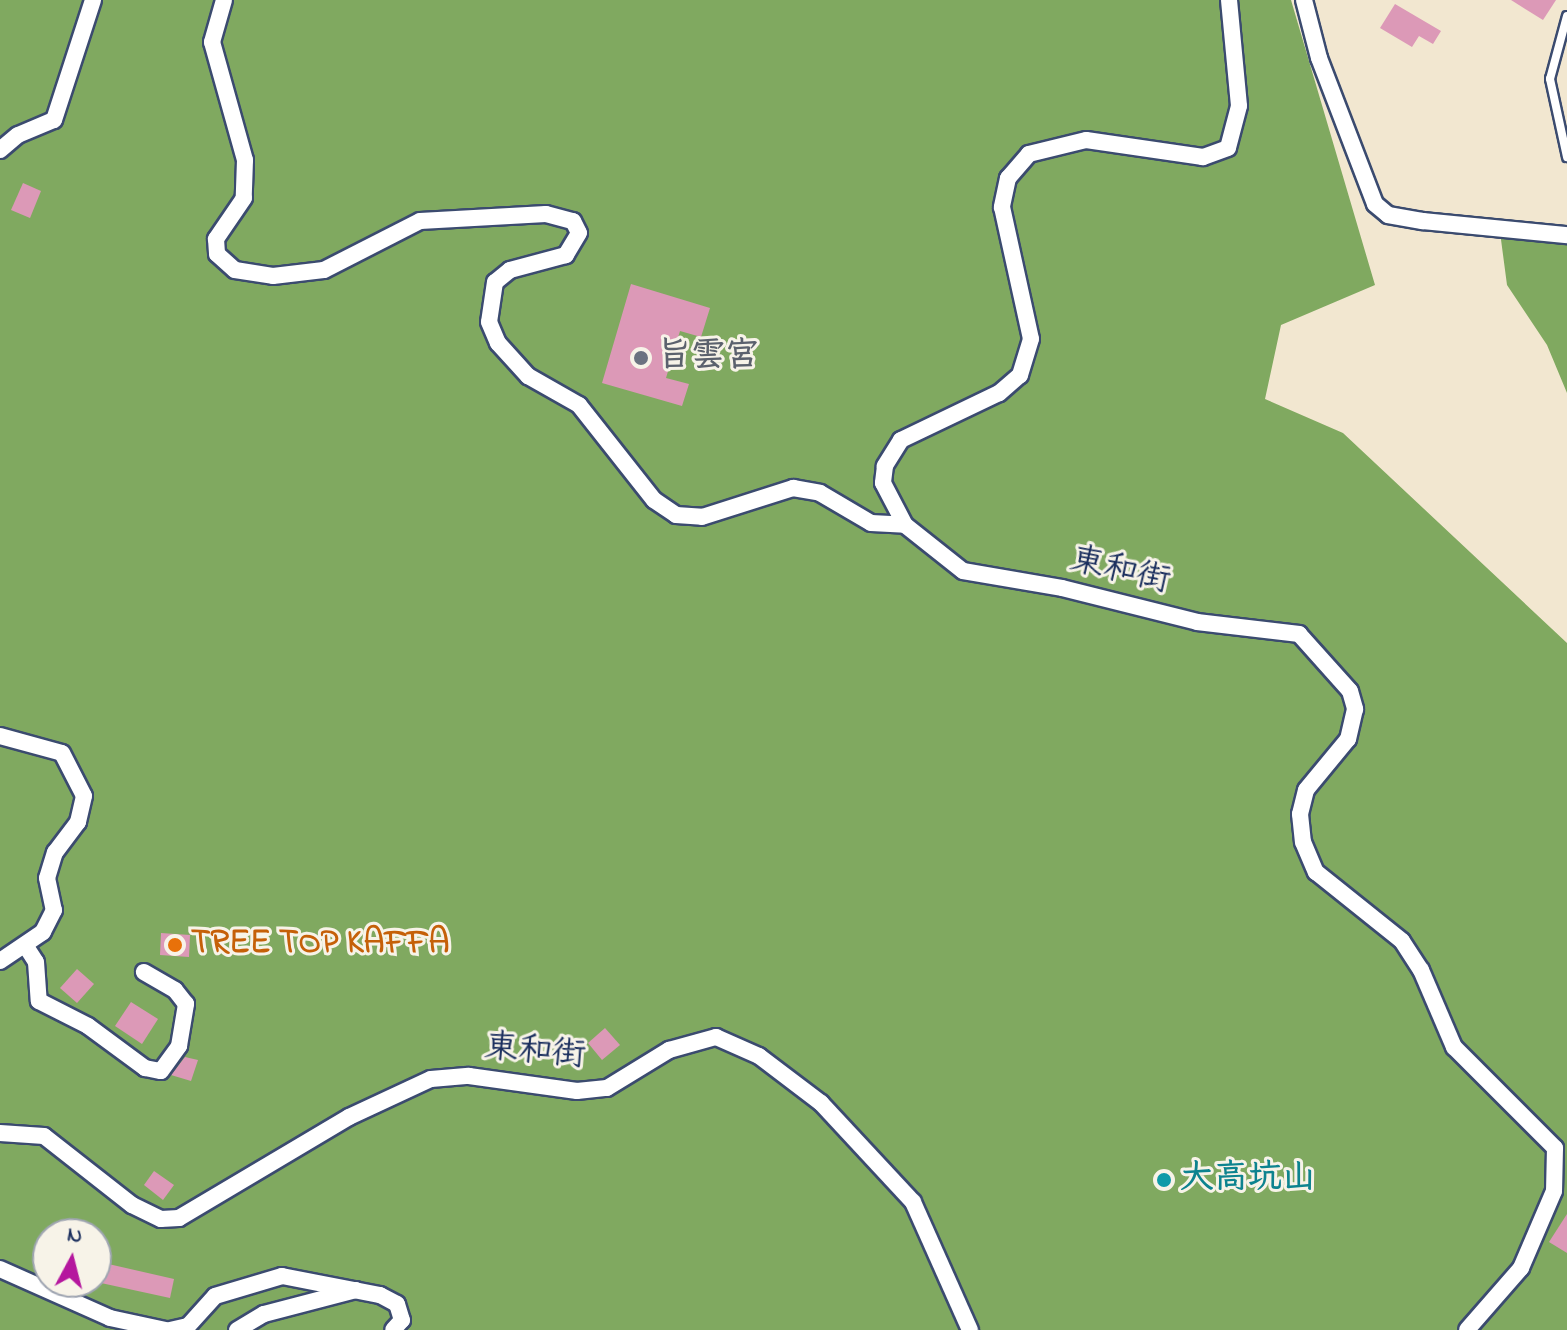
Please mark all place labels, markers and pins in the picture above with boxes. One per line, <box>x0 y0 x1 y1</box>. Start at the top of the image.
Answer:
place label: 旨雲宮 <box>657 338 759 378</box>
marker: 旨雲宮 <box>632 349 650 367</box>
place label: TREE TOP KAFFA <box>191 925 449 965</box>
marker: TREE TOP KAFFA <box>166 936 184 954</box>
place label: 大高坑山 <box>1180 1160 1316 1200</box>
marker: 大高坑山 <box>1155 1171 1173 1189</box>

